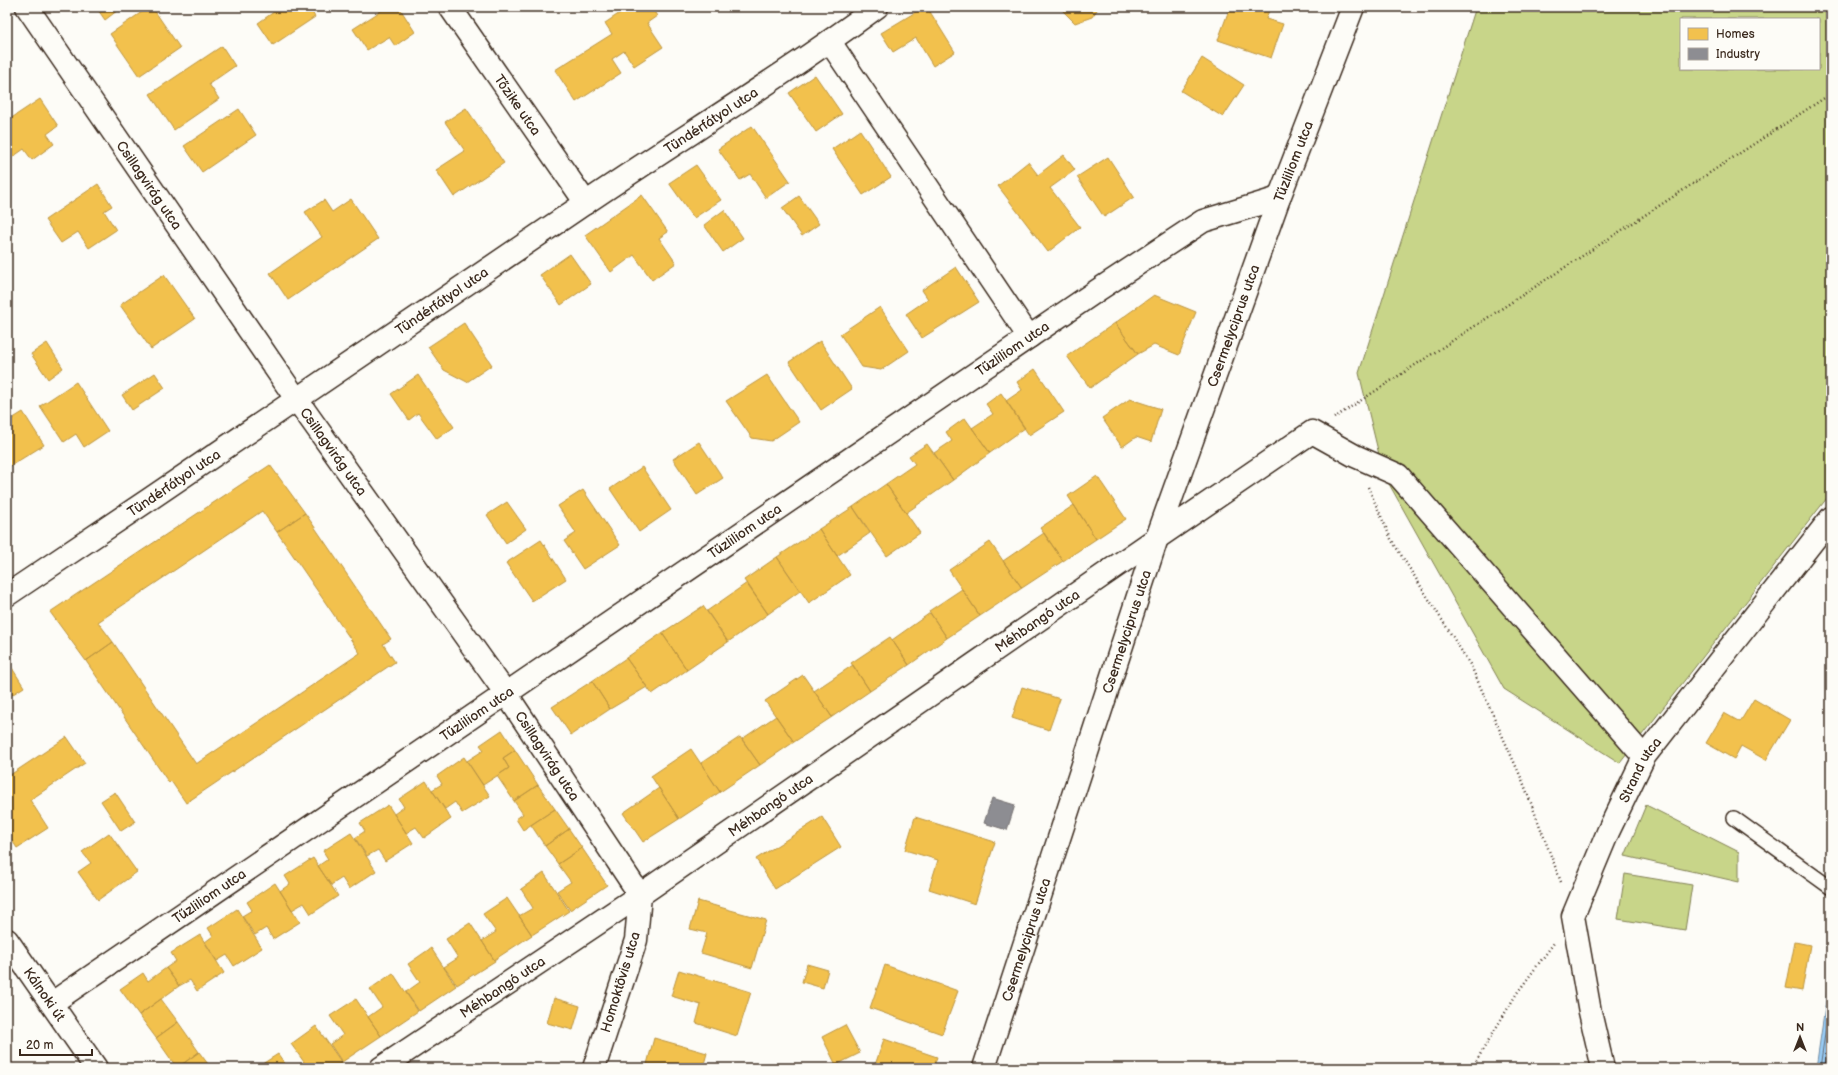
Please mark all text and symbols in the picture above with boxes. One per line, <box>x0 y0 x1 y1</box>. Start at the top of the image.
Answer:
legend <box>1680 18 1820 70</box>
text: Homes <box>1716 27 1755 42</box>
text: Industry <box>1716 47 1761 62</box>
street label: Tőzike utca <box>490 71 545 139</box>
street label: Tündérfátyol utca <box>661 84 761 158</box>
street label: Tűzliliom utca <box>1270 119 1317 204</box>
street label: Csillagvirág utca <box>112 138 185 233</box>
street label: Csermelyciprus utca <box>1204 262 1263 389</box>
street label: Tündérfátyol utca <box>392 264 492 339</box>
street label: Tűzliliom utca <box>972 318 1053 380</box>
street label: Csillagvirág utca <box>296 404 370 499</box>
street label: Tündérfátyol utca <box>124 446 224 521</box>
street label: Tűzliliom utca <box>705 500 785 562</box>
street label: Csermelyciprus utca <box>1099 568 1155 696</box>
street label: Méhbangó utca <box>992 586 1083 656</box>
street label: Tűzliliom utca <box>437 683 517 745</box>
street label: Csillagvirág utca <box>511 708 583 804</box>
street label: Strand utca <box>1615 734 1665 805</box>
street label: Méhbangó utca <box>725 770 816 840</box>
street label: Tűzliliom utca <box>169 865 249 927</box>
street label: Csermelyciprus utca <box>998 876 1054 1004</box>
street label: Homoktövis utca <box>597 930 644 1035</box>
street label: Méhbangó utca <box>457 953 549 1022</box>
street label: Kálnoki út <box>20 964 69 1025</box>
north arrow <box>1780 1017 1820 1057</box>
text: N <box>1796 1021 1804 1034</box>
scale bar <box>20 1031 92 1057</box>
text: 20 m <box>26 1038 53 1053</box>

